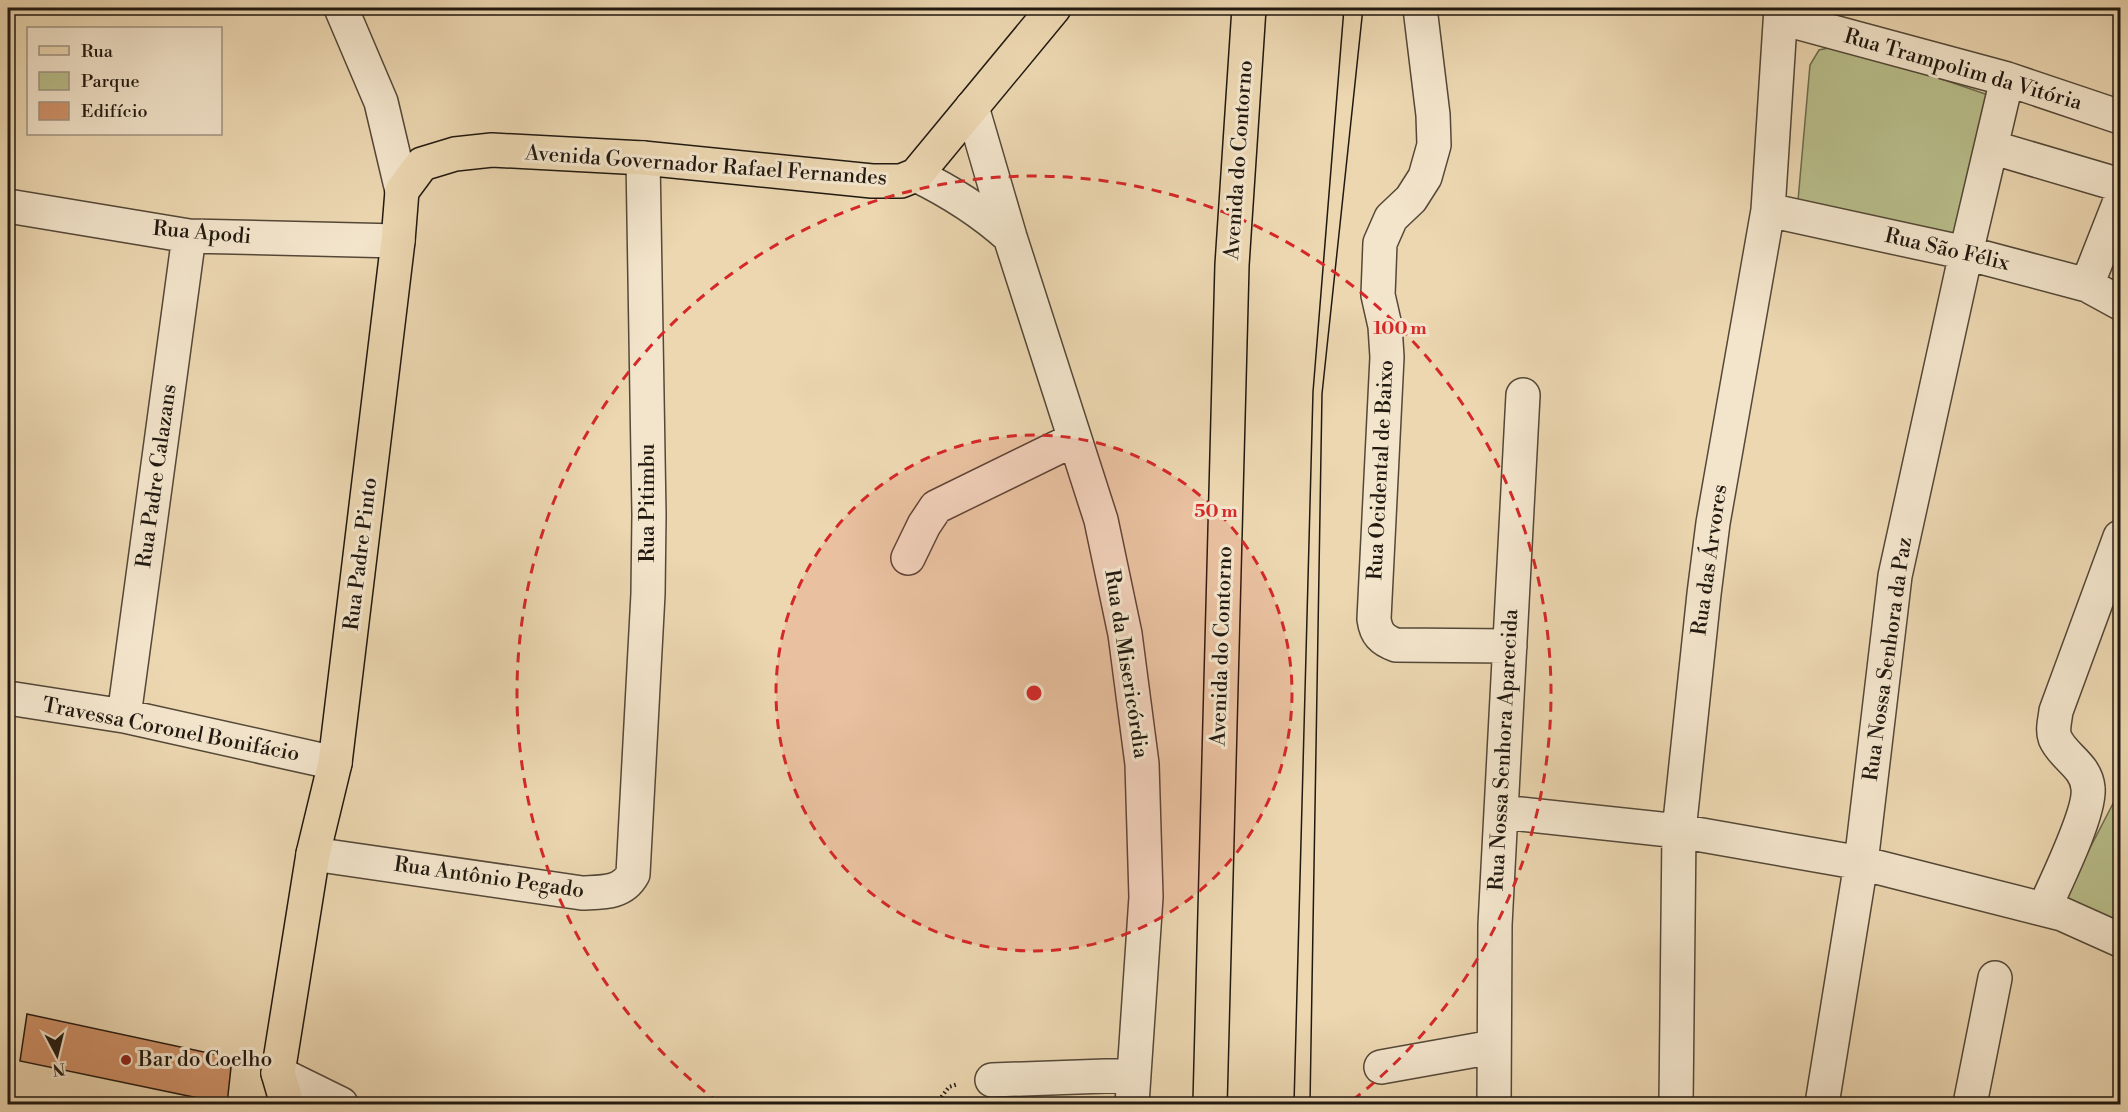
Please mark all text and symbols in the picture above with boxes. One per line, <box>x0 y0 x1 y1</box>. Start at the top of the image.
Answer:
street label: Rua Trampolim da Vitória <box>1841 24 2085 117</box>
legend <box>27 27 222 135</box>
text: Rua <box>81 40 114 63</box>
street label: Avenida do Contorno <box>1219 59 1259 262</box>
text: Parque <box>81 70 140 93</box>
text: Edifício <box>81 100 148 123</box>
street label: Avenida Governador Rafael Fernandes <box>523 140 888 192</box>
street label: Rua Apodi <box>152 216 252 250</box>
street label: Rua São Félix <box>1882 223 2012 277</box>
text: 100 m <box>1373 317 1427 340</box>
street label: Rua Ocidental de Baixo <box>1362 359 1400 581</box>
street label: Rua Padre Calazans <box>131 382 183 570</box>
street label: Rua Pitimbu <box>635 443 661 563</box>
street label: Rua Padre Pinto <box>339 476 383 632</box>
street label: Rua das Árvores <box>1685 483 1733 637</box>
text: 50 m <box>1194 500 1238 523</box>
street label: Rua Nossa Senhora da Paz <box>1858 535 1918 783</box>
street label: Avenida do Contorno <box>1205 546 1238 747</box>
street label: Rua da Misericórdia <box>1098 568 1154 761</box>
street label: Rua Nossa Senhora Aparecida <box>1484 608 1524 892</box>
centre of rings <box>1024 683 1044 703</box>
street label: Travessa Coronel Bonifácio <box>40 692 302 768</box>
street label: Rua Antônio Pegado <box>392 852 586 904</box>
north arrow <box>27 1025 87 1085</box>
place label: Bar do Coelho <box>137 1047 272 1073</box>
marker: Bar do Coelho <box>119 1053 133 1067</box>
text: N <box>51 1058 66 1080</box>

